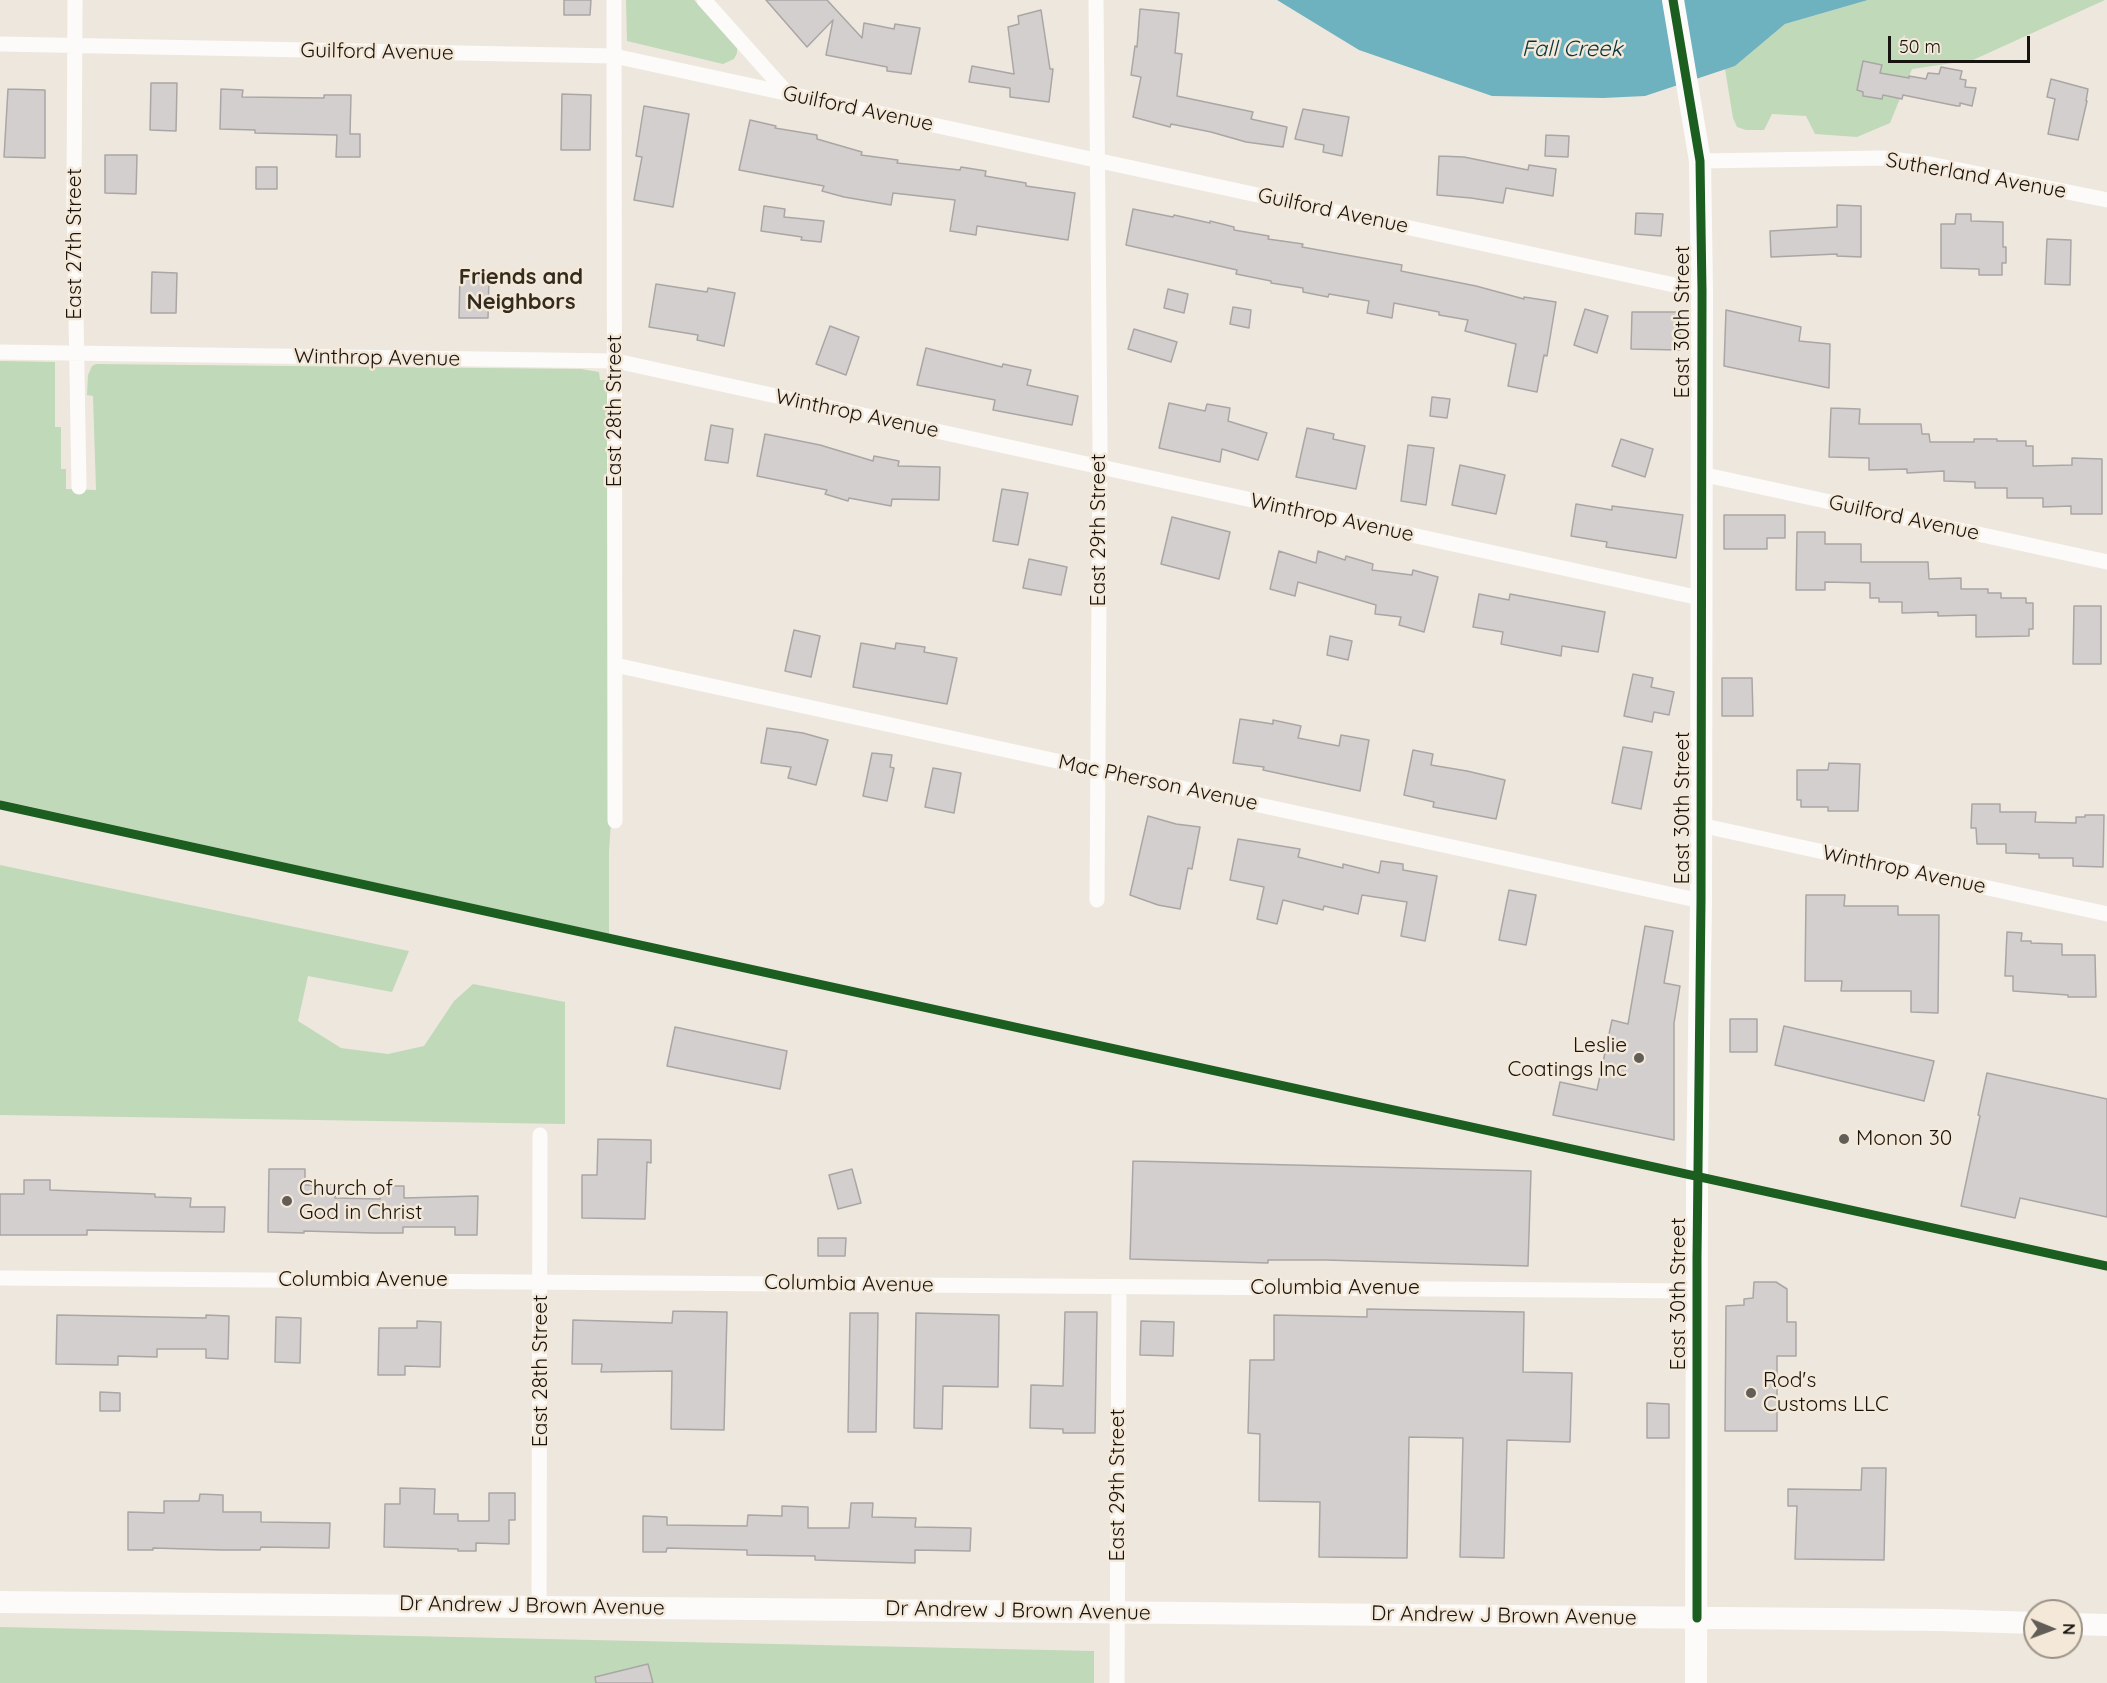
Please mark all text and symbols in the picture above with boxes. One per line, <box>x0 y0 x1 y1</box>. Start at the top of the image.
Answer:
scale bar <box>1891 24 2034 62</box>
text: 50 m <box>1899 35 1941 58</box>
water label: Fall Creek <box>1522 36 1622 62</box>
street label: Guilford Avenue <box>300 38 454 66</box>
street label: Guilford Avenue <box>780 81 936 137</box>
street label: Sutherland Avenue <box>1884 148 2068 204</box>
street label: East 27th Street <box>62 168 88 320</box>
street label: Guilford Avenue <box>1255 183 1411 239</box>
street label: East 30th Street <box>1670 245 1696 399</box>
district label: Friends and Neighbors <box>459 264 583 316</box>
street label: East 28th Street <box>602 335 628 487</box>
street label: Winthrop Avenue <box>294 344 460 372</box>
street label: Winthrop Avenue <box>773 384 941 444</box>
street label: East 29th Street <box>1086 454 1112 606</box>
street label: Winthrop Avenue <box>1248 488 1416 548</box>
street label: Guilford Avenue <box>1826 490 1982 546</box>
street label: East 30th Street <box>1670 731 1696 885</box>
street label: Mac Pherson Avenue <box>1056 750 1260 816</box>
street label: Winthrop Avenue <box>1820 840 1988 900</box>
place label: Leslie Coatings Inc <box>1507 1033 1627 1083</box>
marker: Leslie Coatings Inc <box>1632 1051 1646 1065</box>
place label: Monon 30 <box>1856 1126 1952 1152</box>
marker: Monon 30 <box>1837 1132 1851 1146</box>
place label: Church of God in Christ <box>299 1176 422 1226</box>
marker: Church of God in Christ <box>280 1194 294 1208</box>
street label: East 30th Street <box>1666 1217 1692 1371</box>
street label: Columbia Avenue <box>278 1267 448 1293</box>
street label: Columbia Avenue <box>764 1270 934 1298</box>
street label: Columbia Avenue <box>1250 1275 1420 1301</box>
street label: East 28th Street <box>528 1295 554 1447</box>
place label: Rod's Customs LLC <box>1763 1368 1889 1418</box>
marker: Rod's Customs LLC <box>1744 1386 1758 1400</box>
street label: East 29th Street <box>1105 1409 1131 1561</box>
street label: Dr Andrew J Brown Avenue <box>399 1591 665 1621</box>
street label: Dr Andrew J Brown Avenue <box>885 1596 1151 1626</box>
north arrow <box>2023 1599 2083 1659</box>
street label: Dr Andrew J Brown Avenue <box>1371 1601 1637 1631</box>
text: N <box>2059 1623 2079 1635</box>

